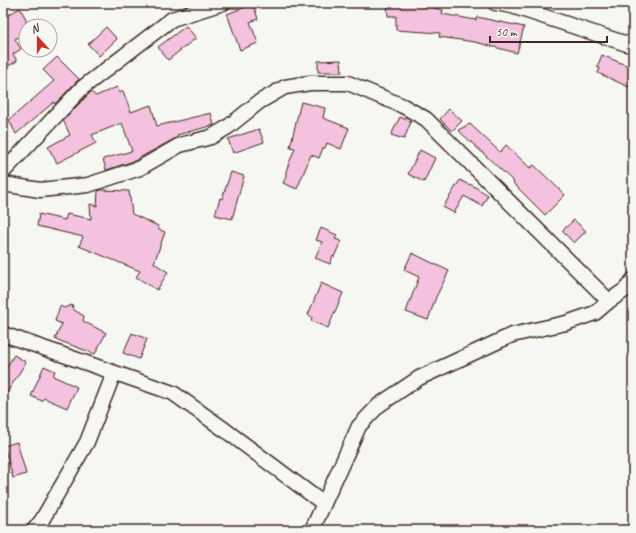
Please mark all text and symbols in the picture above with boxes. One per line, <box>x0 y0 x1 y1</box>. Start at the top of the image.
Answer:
north arrow <box>18 18 58 58</box>
scale bar <box>490 18 607 44</box>
text: N <box>29 20 42 36</box>
text: 50 m <box>496 24 518 40</box>

